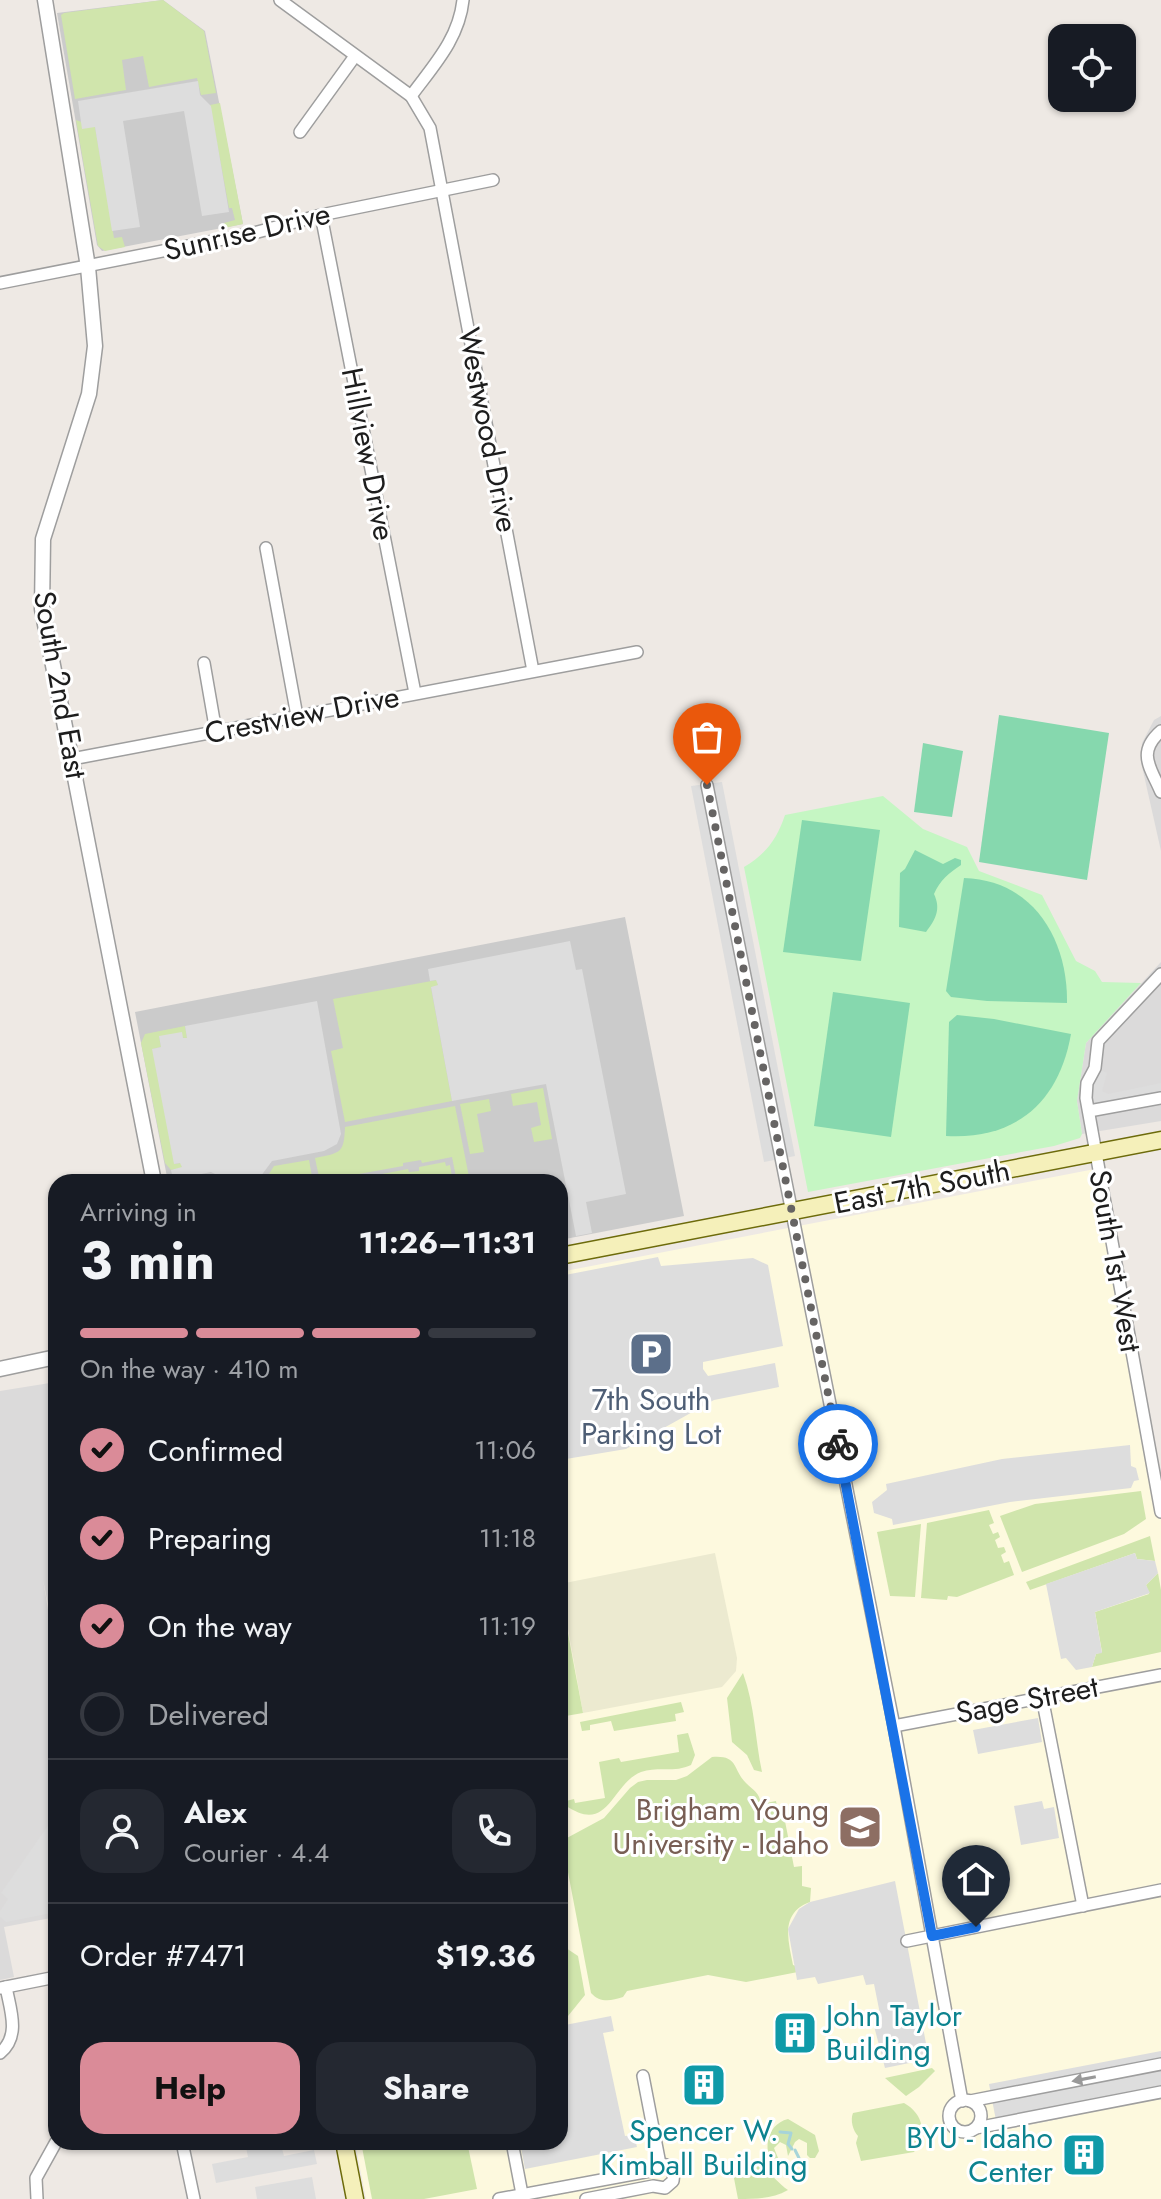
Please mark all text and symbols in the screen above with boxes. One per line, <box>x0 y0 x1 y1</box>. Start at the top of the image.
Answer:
map controls <box>1048 24 1136 112</box>
button: locate <box>1048 24 1136 112</box>
street label: Sunrise Drive <box>160 192 334 272</box>
street label: Westwood Drive <box>448 324 529 536</box>
street label: Hillview Drive <box>331 364 406 544</box>
street label: South 2nd East <box>23 588 98 783</box>
street label: Crestview Drive <box>201 675 403 754</box>
pin <box>673 703 741 785</box>
icon: bag <box>685 715 729 759</box>
street label: East 7th South <box>830 1148 1014 1225</box>
street label: South 1st West <box>1078 1166 1153 1356</box>
text: Arriving in <box>80 1193 197 1231</box>
text: 11:26–11:31 <box>358 1221 536 1264</box>
text: 3 min <box>80 1223 215 1299</box>
parking icon: 7th South Parking Lot <box>627 1330 675 1378</box>
text: On the way · 410 m <box>80 1350 299 1388</box>
place label: 7th South Parking Lot <box>581 1378 722 1455</box>
courier <box>798 1404 878 1484</box>
icon: bike <box>816 1422 860 1466</box>
icon: check <box>80 1428 124 1472</box>
text: Confirmed <box>148 1429 283 1472</box>
text: 11:06 <box>474 1431 536 1469</box>
icon: check <box>80 1516 124 1560</box>
text: Preparing <box>148 1517 272 1560</box>
text: 11:18 <box>479 1519 536 1557</box>
icon: check <box>80 1604 124 1648</box>
text: On the way <box>148 1605 292 1648</box>
text: 11:19 <box>478 1607 536 1645</box>
street label: Sage Street <box>952 1665 1102 1734</box>
text: Delivered <box>148 1693 269 1736</box>
place label: Brigham Young University - Idaho <box>613 1788 829 1865</box>
button: person <box>80 1789 164 1873</box>
button: phone <box>452 1789 536 1873</box>
text: Alex <box>184 1791 247 1834</box>
school or university icon: Brigham Young University - Idaho <box>836 1803 884 1851</box>
text: Courier · 4.4 <box>184 1834 329 1872</box>
pin <box>942 1845 1010 1927</box>
icon: home <box>954 1857 998 1901</box>
text: Order #7471 <box>80 1934 246 1977</box>
text: $19.36 <box>436 1934 536 1977</box>
place label: John Taylor Building <box>822 1994 963 2071</box>
building icon: John Taylor Building <box>771 2009 819 2057</box>
button: Help <box>80 2042 300 2134</box>
button: Share <box>316 2042 536 2134</box>
building icon: Spencer W. Kimball Building <box>680 2061 728 2109</box>
one-way arrow <box>1072 2073 1097 2085</box>
place label: Spencer W. Kimball Building <box>600 2109 808 2186</box>
place label: BYU - Idaho Center <box>906 2116 1054 2193</box>
building icon: BYU - Idaho Center <box>1060 2131 1108 2179</box>

